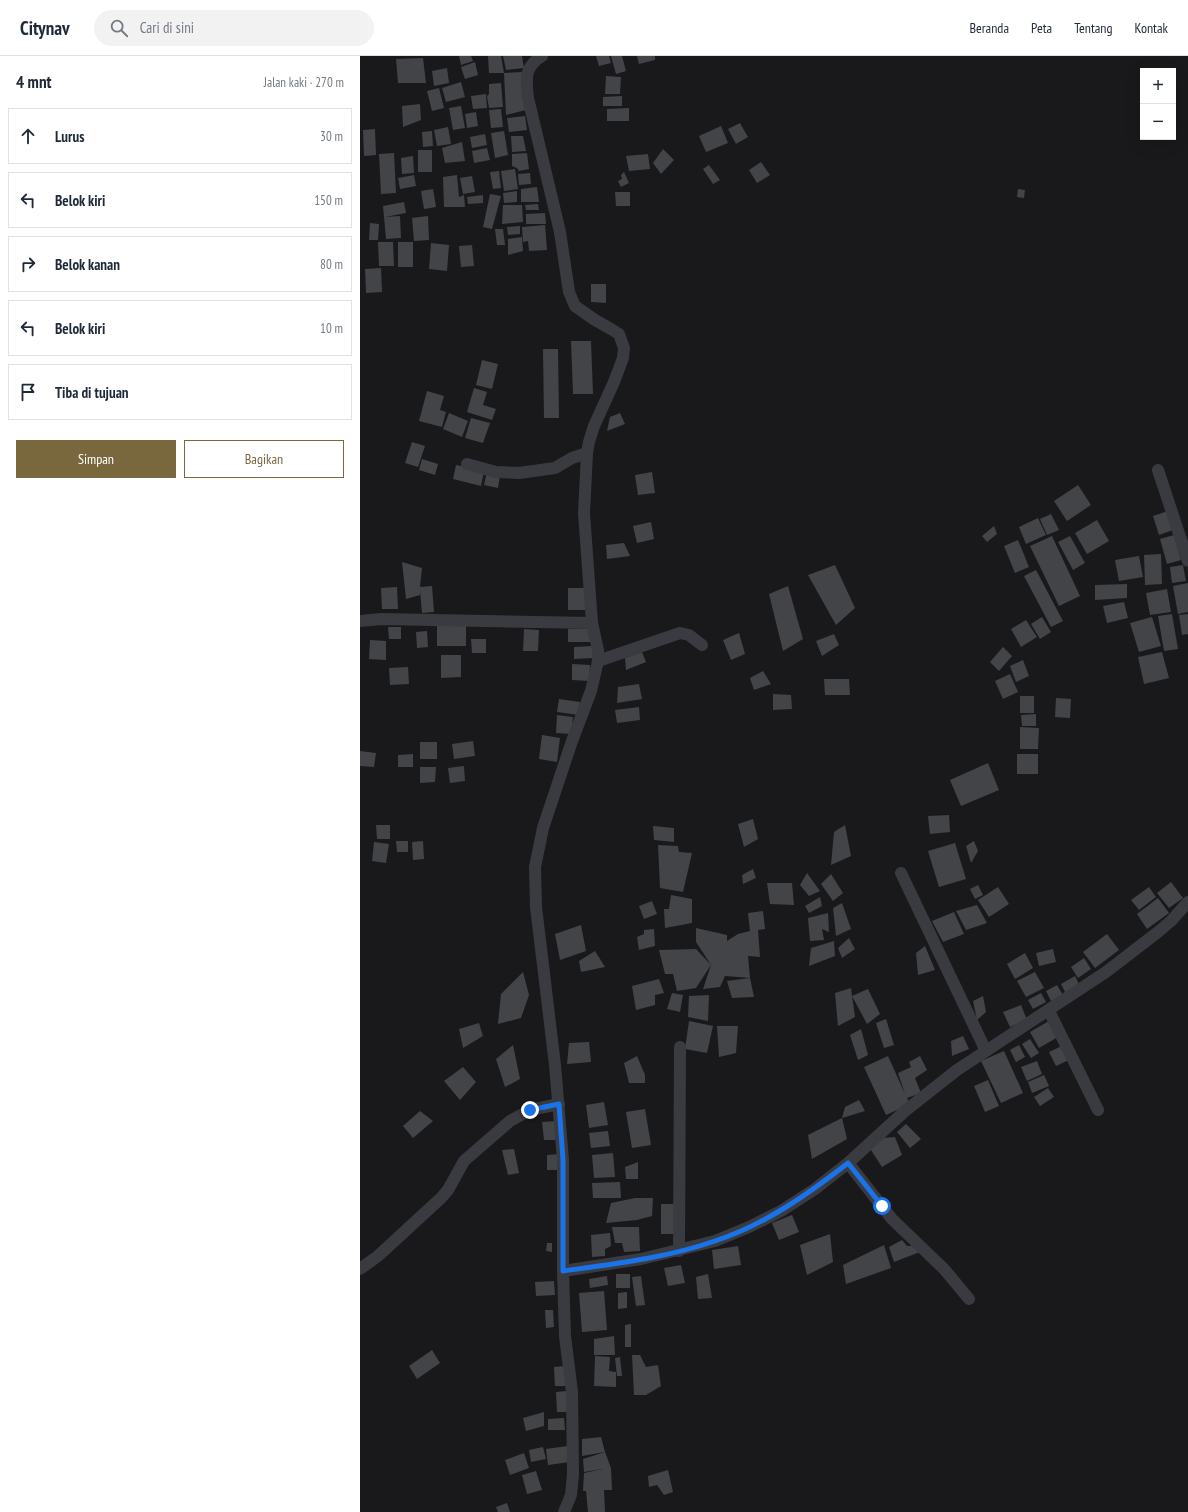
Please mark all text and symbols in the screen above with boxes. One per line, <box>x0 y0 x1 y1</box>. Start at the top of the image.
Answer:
search box <box>94 10 374 46</box>
text: Citynav <box>20 16 70 40</box>
icon: search <box>108 17 130 39</box>
text: Cari di sini <box>140 18 194 37</box>
text: Beranda <box>969 19 1009 37</box>
text: Peta <box>1031 19 1052 37</box>
text: Tentang <box>1074 19 1113 37</box>
text: Kontak <box>1135 19 1168 37</box>
map controls <box>1140 68 1176 140</box>
button: + <box>1140 68 1176 104</box>
text: 4 mnt <box>16 71 51 93</box>
text: Jalan kaki · 270 m <box>264 74 344 91</box>
button: − <box>1140 104 1176 140</box>
icon: ahead <box>17 125 39 147</box>
text: Lurus <box>55 127 84 146</box>
text: 30 m <box>320 128 343 145</box>
icon: left <box>17 189 39 211</box>
text: Belok kiri <box>55 191 105 210</box>
text: 150 m <box>314 192 343 209</box>
icon: right <box>17 253 39 275</box>
text: Belok kanan <box>55 255 120 274</box>
text: 80 m <box>320 256 343 273</box>
icon: left <box>17 317 39 339</box>
text: Belok kiri <box>55 319 105 338</box>
text: 10 m <box>320 320 343 337</box>
icon: arrive <box>17 381 39 403</box>
text: Tiba di tujuan <box>55 383 129 402</box>
button: Simpan <box>16 440 176 478</box>
button: Bagikan <box>184 440 344 478</box>
route end <box>521 1101 539 1119</box>
route start <box>873 1197 891 1215</box>

